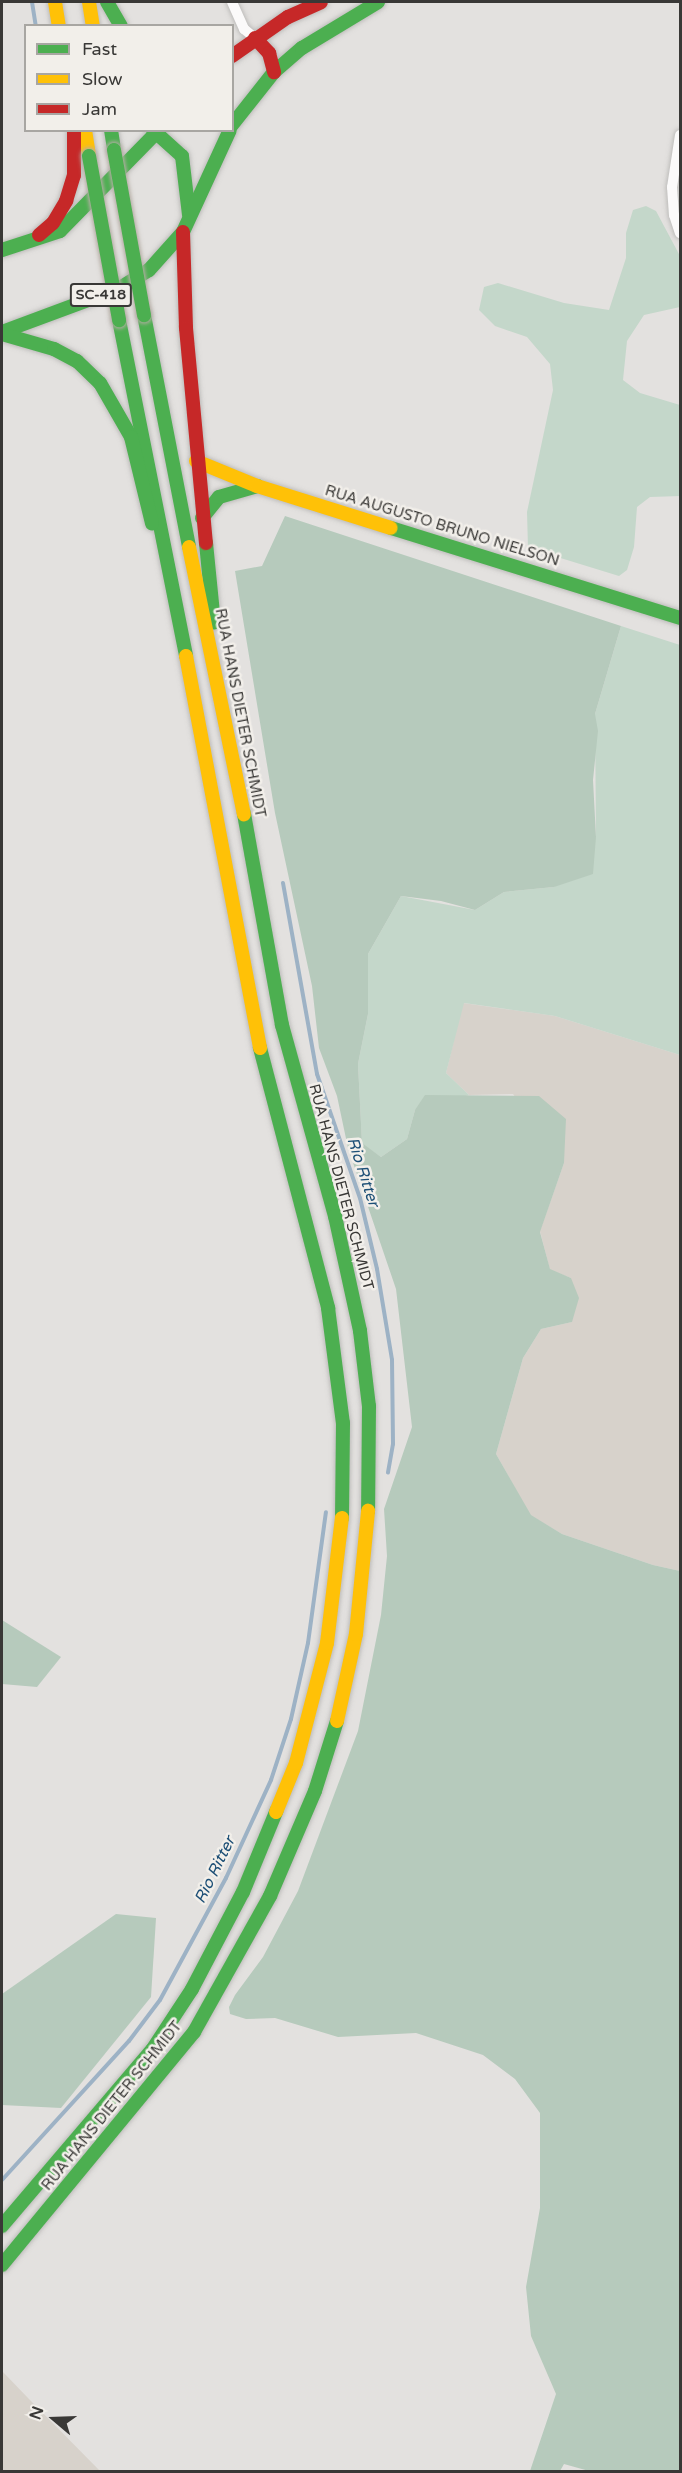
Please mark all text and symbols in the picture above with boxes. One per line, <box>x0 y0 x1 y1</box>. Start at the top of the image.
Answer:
legend <box>24 24 234 132</box>
text: Fast <box>82 38 117 60</box>
text: Slow <box>82 68 123 90</box>
text: Jam <box>82 98 117 120</box>
road number: SC-418 <box>70 284 132 306</box>
street label: RUA AUGUSTO BRUNO NIELSON <box>323 482 561 570</box>
street label: RUA HANS DIETER SCHMIDT <box>211 607 269 819</box>
street label: RUA HANS DIETER SCHMIDT <box>305 1082 377 1292</box>
water label: Rio Ritter <box>343 1135 383 1209</box>
water label: Rio Ritter <box>191 1833 239 1907</box>
street label: RUA HANS DIETER SCHMIDT <box>38 2018 186 2194</box>
north arrow <box>24 2389 84 2449</box>
text: N <box>25 2404 49 2422</box>

